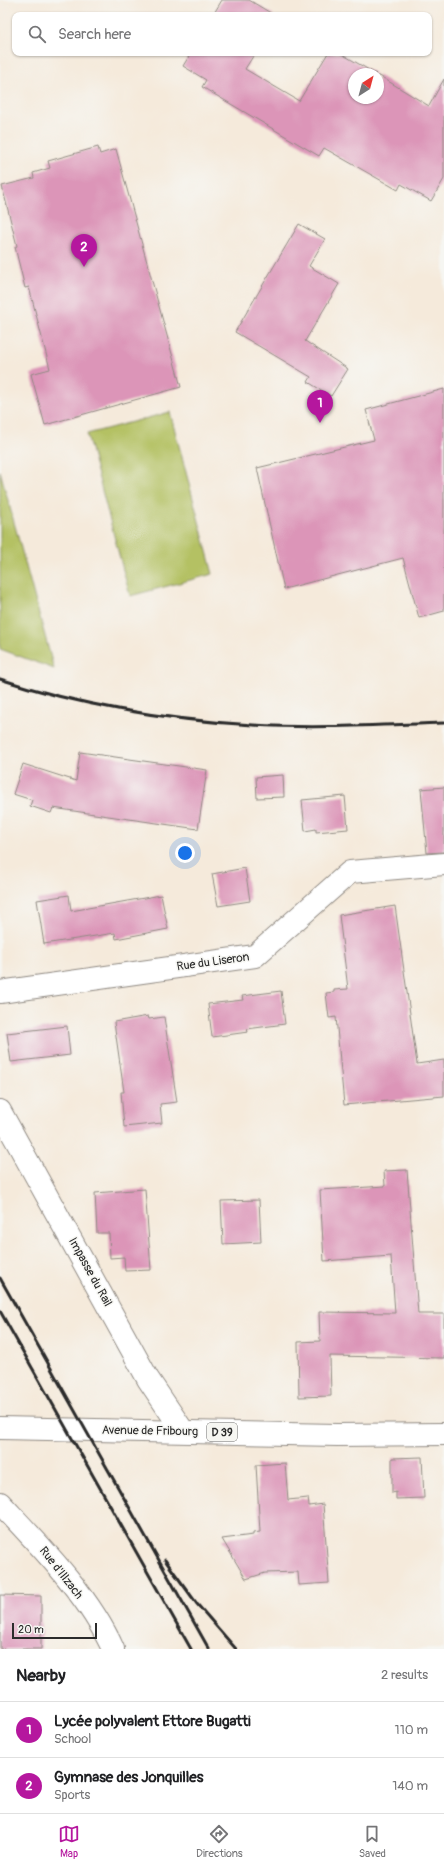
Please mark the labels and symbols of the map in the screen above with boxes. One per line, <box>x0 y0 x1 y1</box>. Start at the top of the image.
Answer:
north arrow <box>348 68 384 104</box>
pin: 2 <box>71 234 97 267</box>
pin: 1 <box>307 390 333 423</box>
your location <box>175 843 195 863</box>
street label: Rue du Liseron <box>176 949 251 975</box>
street label: Impasse du Rail <box>65 1235 115 1309</box>
street label: Avenue de Fribourg <box>102 1423 198 1439</box>
road number: D 39 <box>207 1423 237 1441</box>
street label: Rue d'Illzach <box>36 1544 86 1602</box>
scale bar <box>12 1621 97 1640</box>

